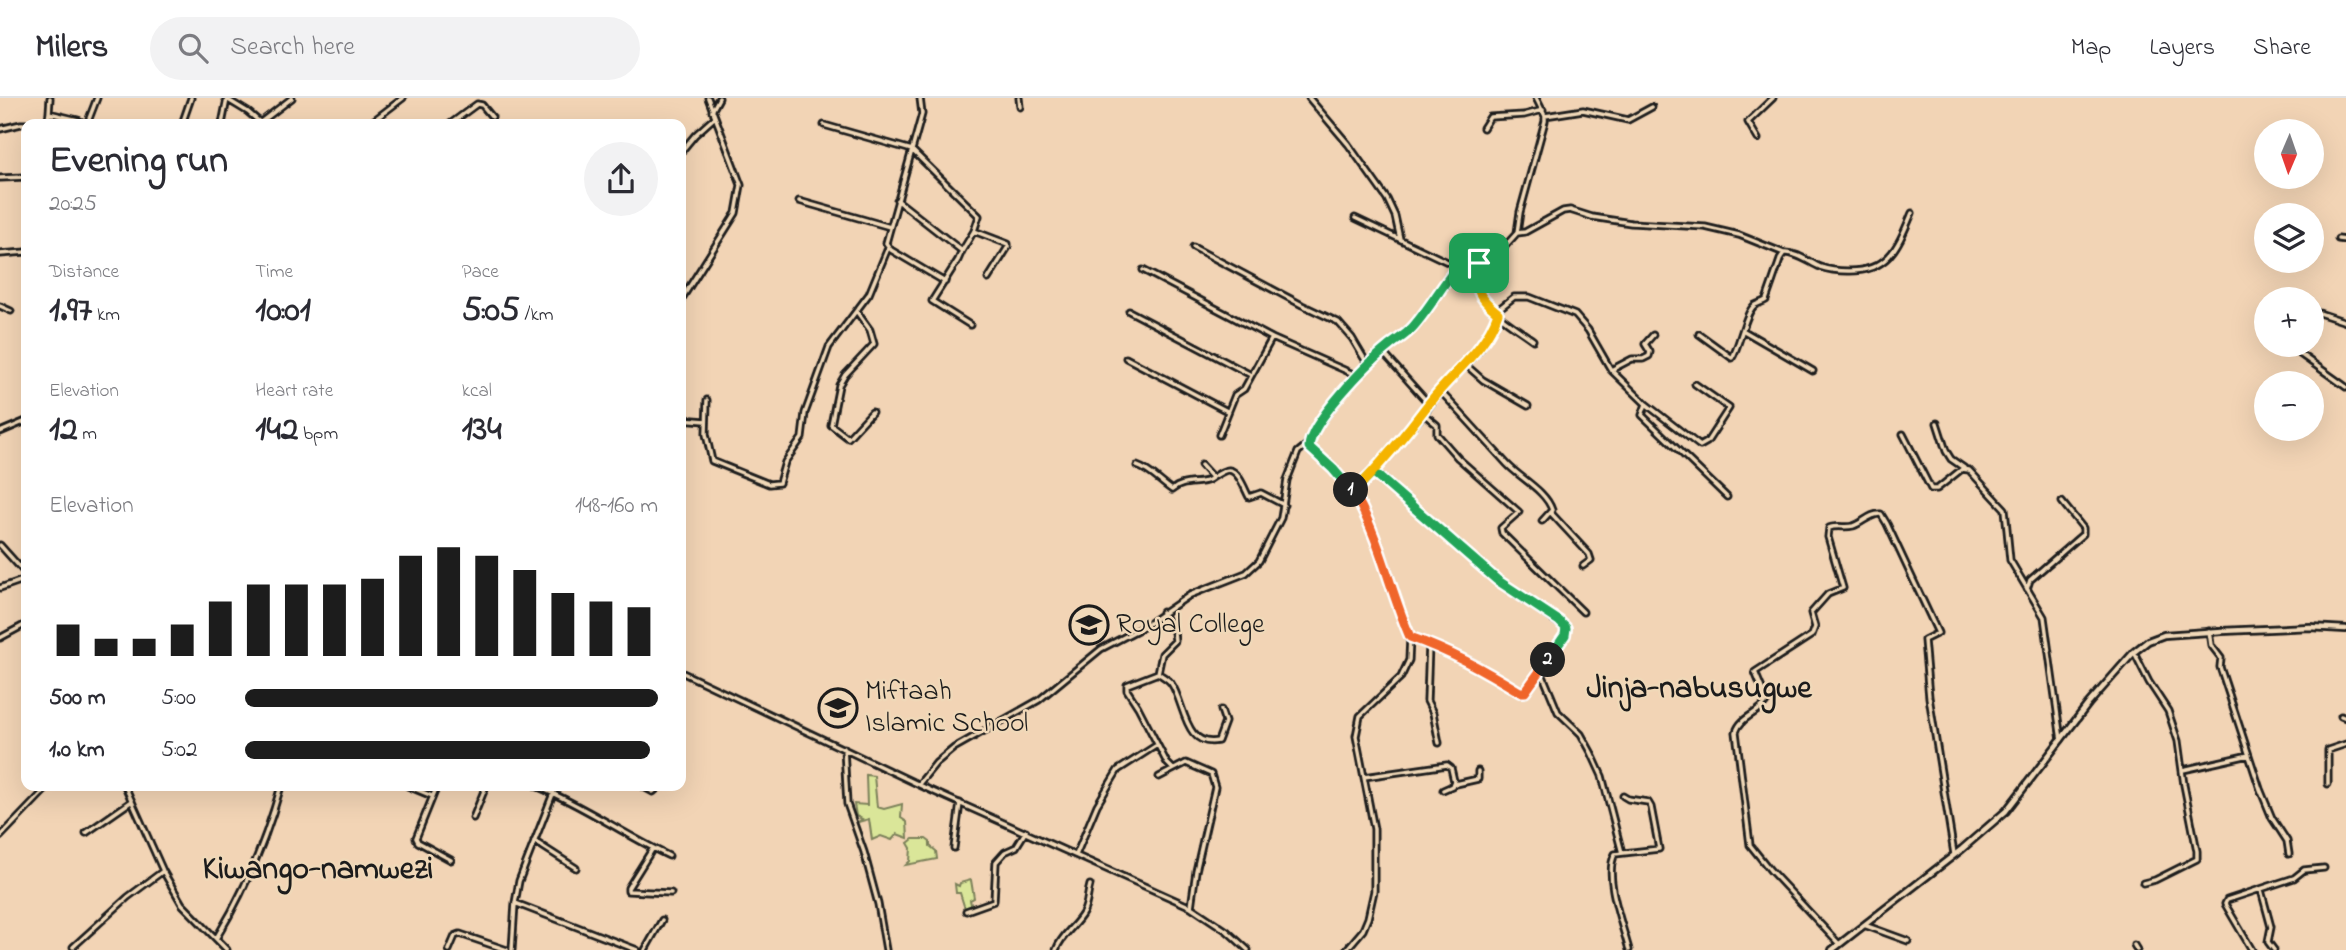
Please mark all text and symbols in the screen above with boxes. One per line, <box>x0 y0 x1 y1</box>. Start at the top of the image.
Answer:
search box <box>150 17 640 80</box>
text: Milers <box>35 24 108 72</box>
icon: search <box>174 29 212 67</box>
text: Search here <box>230 29 355 67</box>
text: Map <box>2071 31 2111 66</box>
text: Layers <box>2149 31 2215 66</box>
text: Share <box>2253 31 2311 66</box>
north arrow <box>2254 119 2324 189</box>
map controls <box>2254 119 2324 441</box>
text: Evening run <box>49 134 228 190</box>
button: share <box>584 142 658 216</box>
text: 20:25 <box>49 188 97 221</box>
button: layers <box>2254 203 2324 273</box>
pin <box>1449 233 1509 293</box>
icon: arrive <box>1460 244 1498 282</box>
text: Distance <box>49 259 119 286</box>
text: Time <box>255 259 293 286</box>
text: Pace <box>462 259 499 286</box>
text: 1.97 <box>49 286 92 337</box>
text: 10:01 <box>255 286 311 337</box>
text: 5:05 <box>462 286 520 337</box>
button: + <box>2254 287 2324 357</box>
text: km <box>92 302 120 329</box>
text: /km <box>520 302 554 329</box>
button: − <box>2254 371 2324 441</box>
text: Elevation <box>49 378 119 405</box>
text: Heart rate <box>255 378 333 405</box>
text: kcal <box>462 378 492 405</box>
text: 12 <box>49 405 78 456</box>
text: 142 <box>255 405 298 456</box>
text: 134 <box>462 405 502 456</box>
text: m <box>78 421 97 448</box>
text: bpm <box>298 421 338 448</box>
pin: 1 <box>1334 472 1368 508</box>
text: 1 <box>1347 476 1354 503</box>
text: Elevation <box>49 490 134 523</box>
text: 148–160 m <box>575 490 658 523</box>
school or university icon: Royal College <box>1068 604 1110 646</box>
place label: Royal College <box>1116 605 1265 646</box>
pin: 2 <box>1530 642 1566 678</box>
text: 2 <box>1543 646 1552 673</box>
district label: Jinja-nabusugwe <box>1586 666 1813 714</box>
place label: Miftaah Islamic School <box>865 672 1029 745</box>
text: 500 m <box>49 682 106 715</box>
text: 5:00 <box>161 682 196 715</box>
school or university icon: Miftaah Islamic School <box>817 687 859 729</box>
text: 1.0 km <box>49 734 105 767</box>
text: 5:02 <box>161 734 197 767</box>
district label: Kiwango-namwezi <box>203 847 433 895</box>

